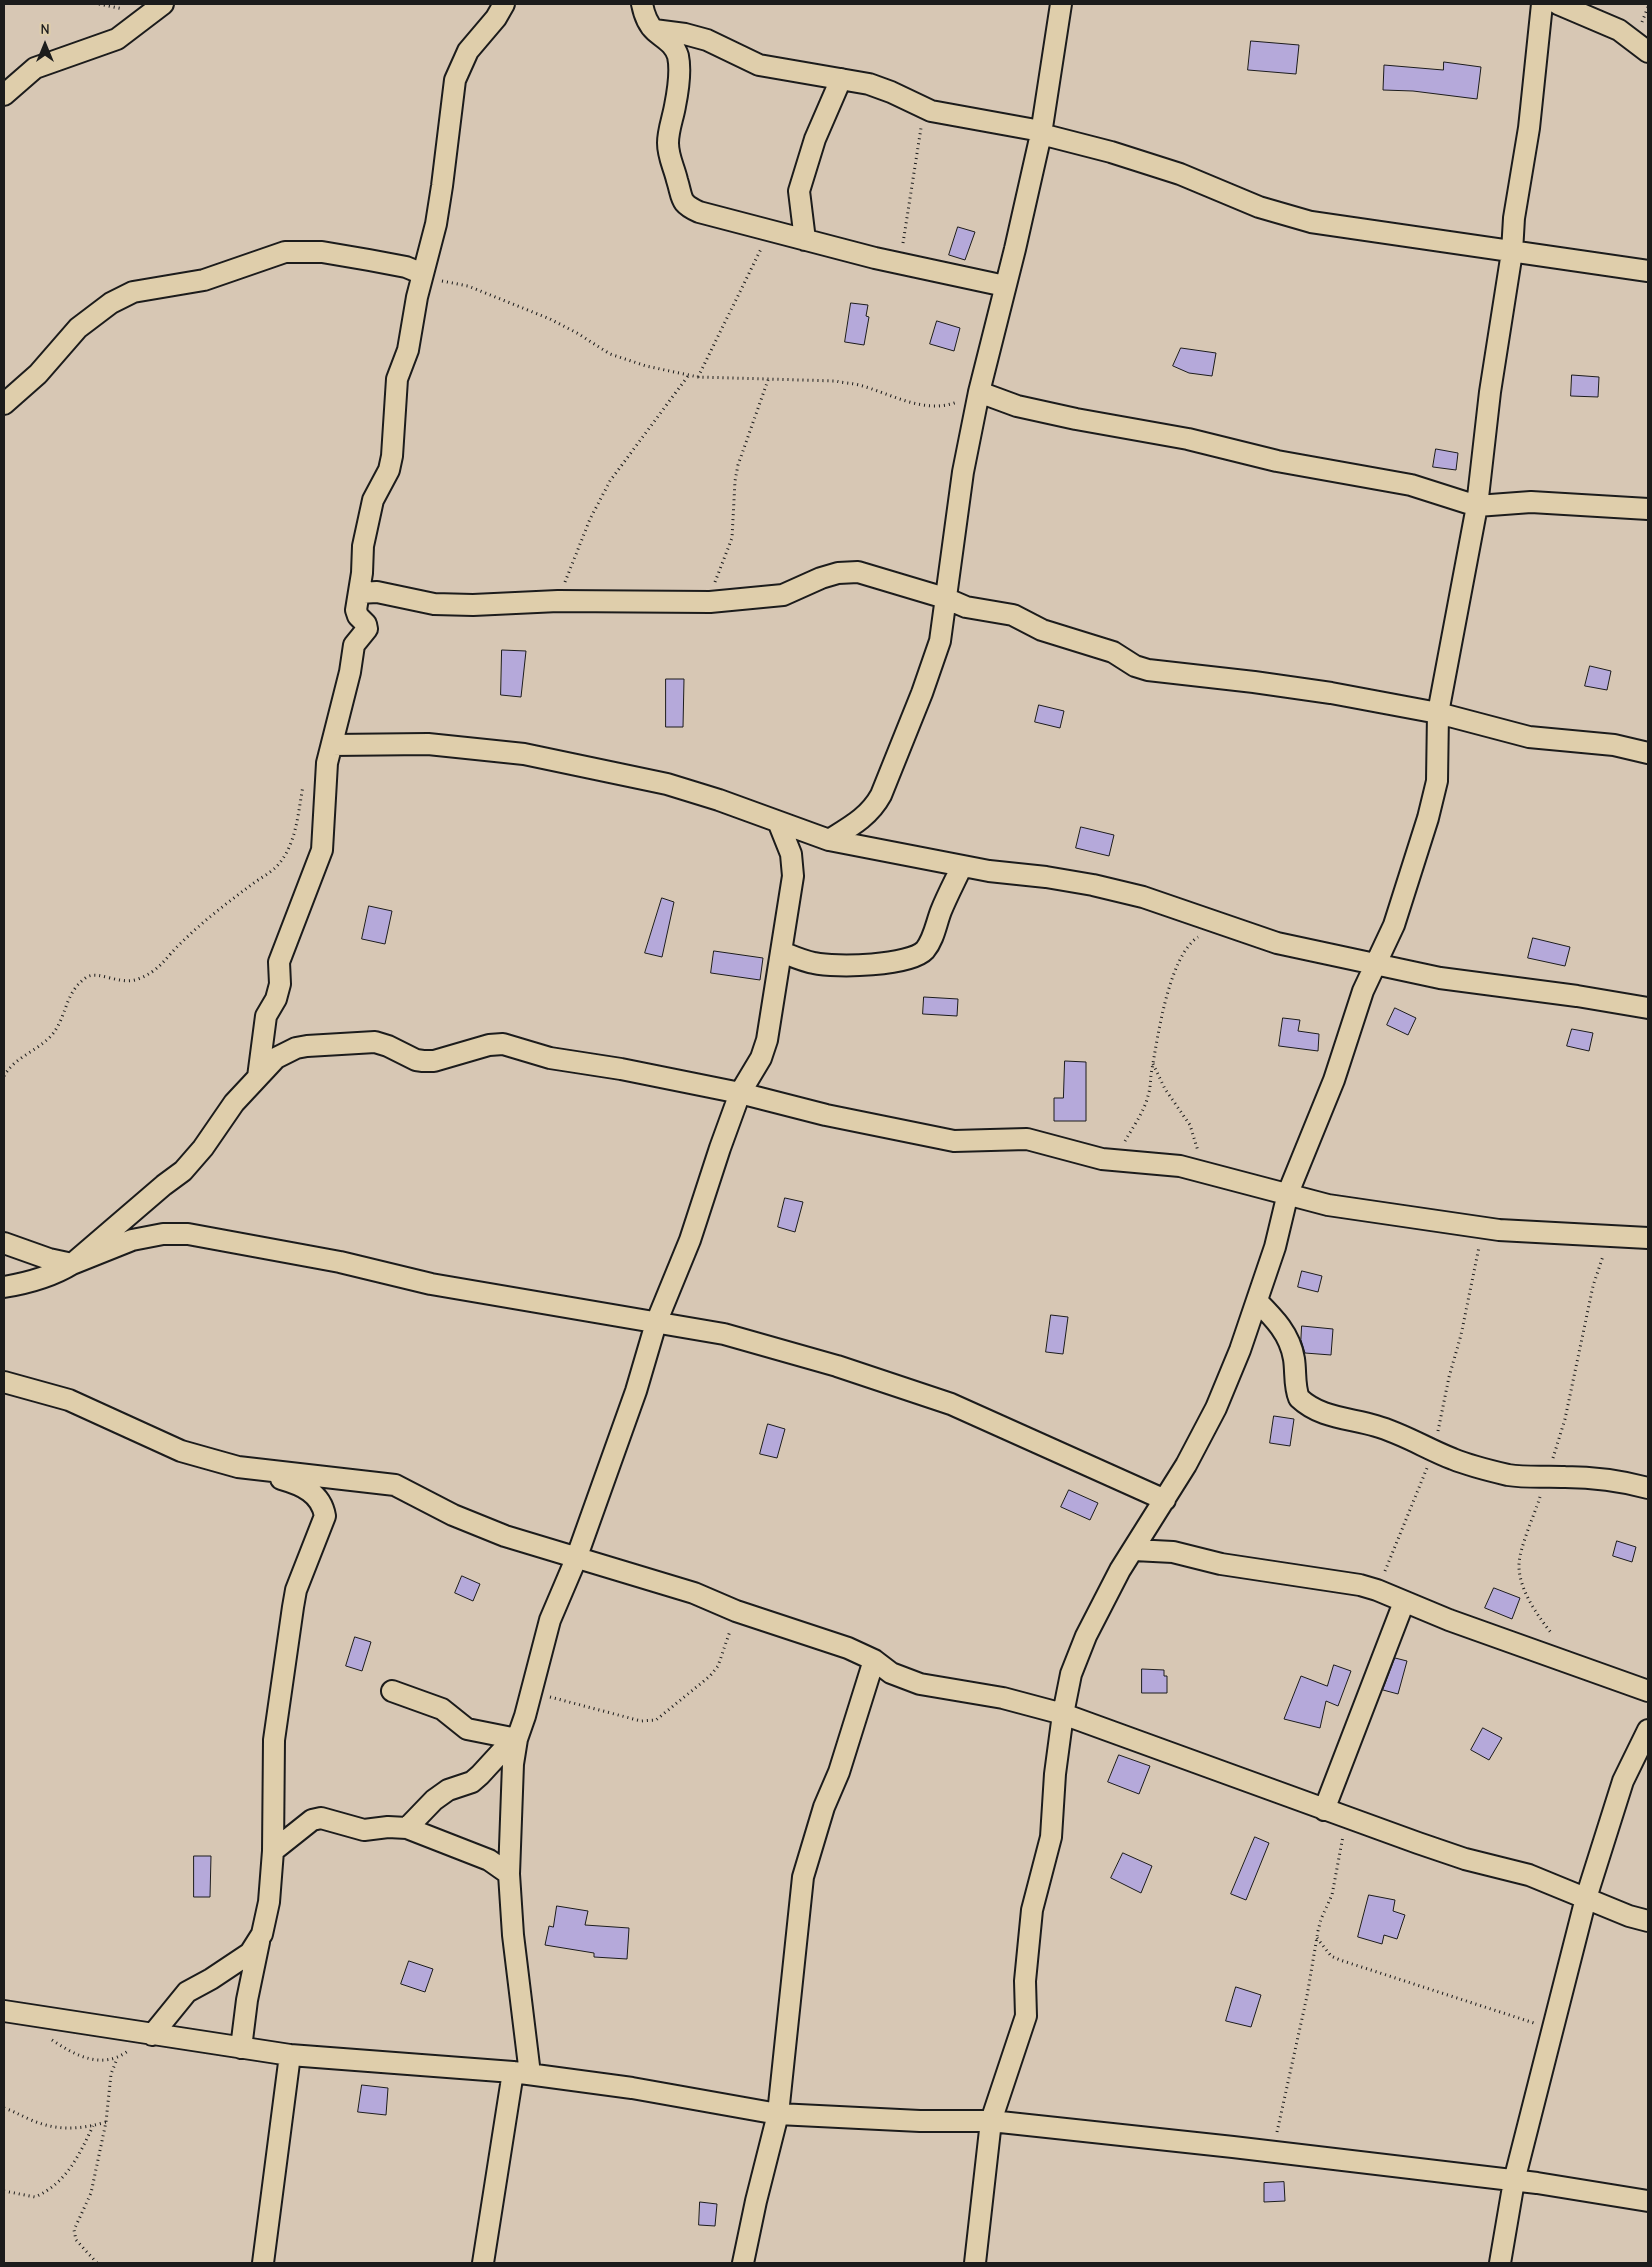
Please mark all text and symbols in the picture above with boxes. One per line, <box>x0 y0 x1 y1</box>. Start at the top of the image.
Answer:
north arrow <box>20 20 70 70</box>
text: N <box>40 21 50 38</box>

